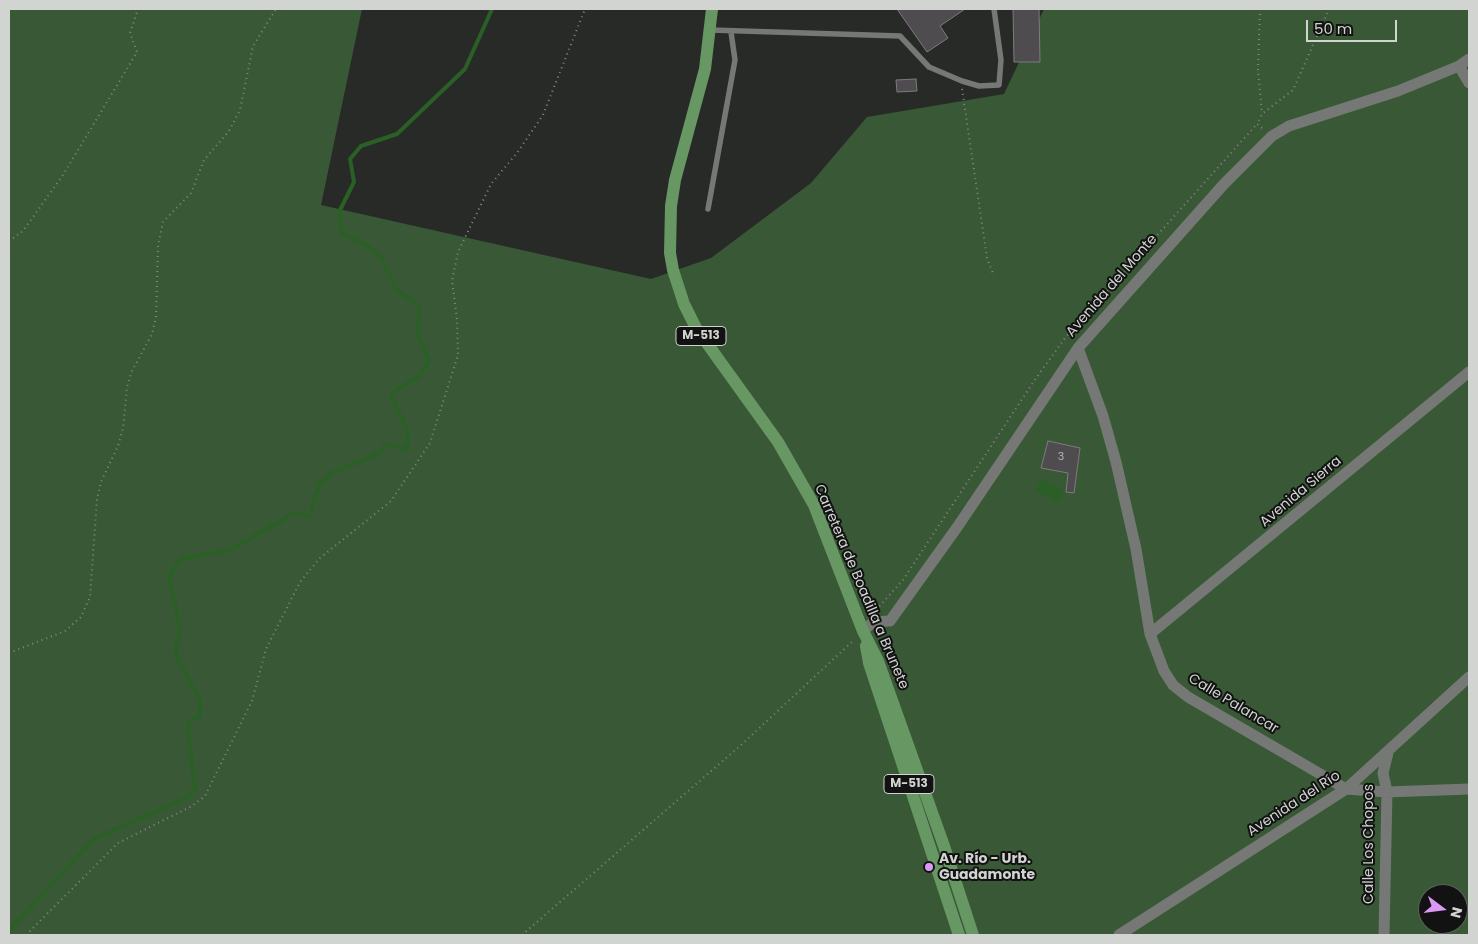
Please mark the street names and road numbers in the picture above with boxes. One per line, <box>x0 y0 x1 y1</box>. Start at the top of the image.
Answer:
street label: Avenida del Monte <box>1063 231 1161 341</box>
road number: M-513 <box>676 326 726 346</box>
street label: Avenida Sierra <box>1257 453 1345 531</box>
street label: Carretera de Boadilla a Brunete <box>810 482 912 692</box>
street label: Calle Palancar <box>1185 670 1281 738</box>
street label: Avenida del Río <box>1244 768 1344 840</box>
road number: M-513 <box>884 774 934 794</box>
street label: Calle Los Chopos <box>1361 784 1377 904</box>

